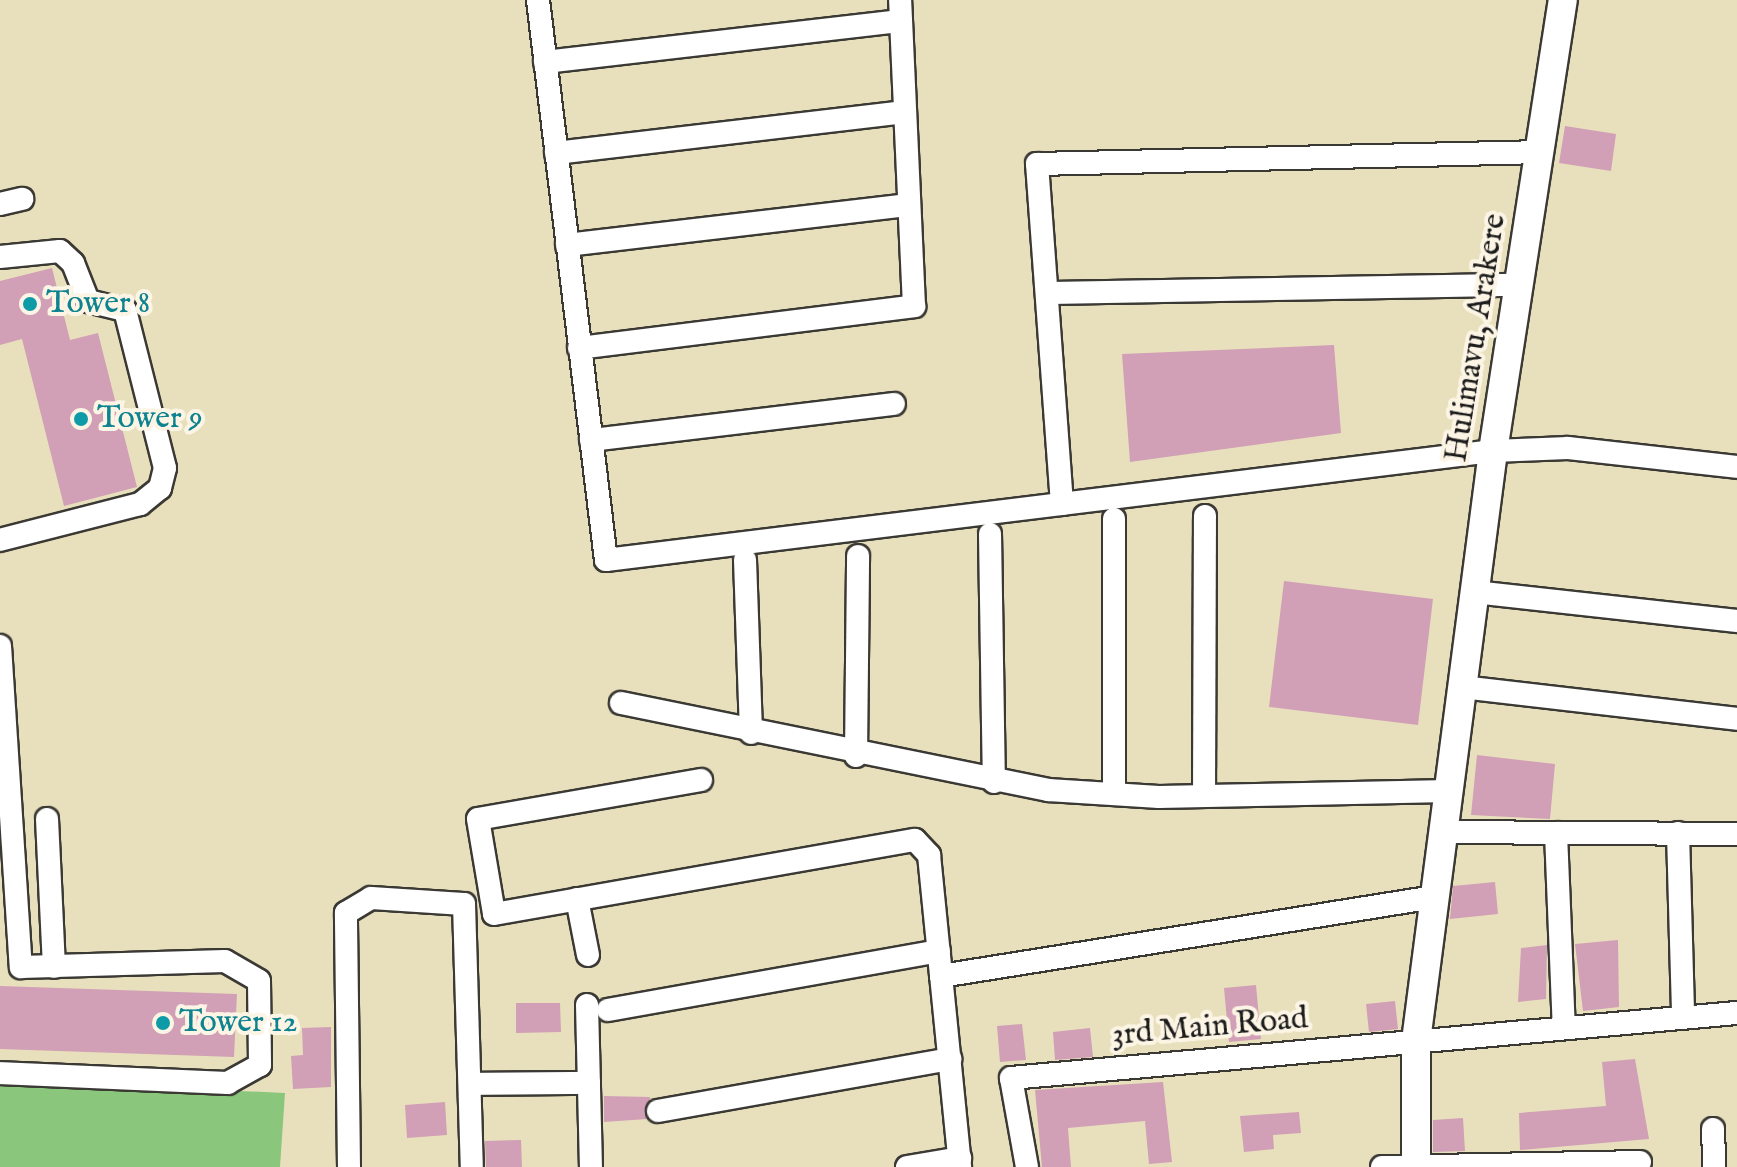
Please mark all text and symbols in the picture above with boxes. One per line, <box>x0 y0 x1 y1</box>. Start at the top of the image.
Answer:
street label: Hulimavu, Arakere <box>1438 211 1516 465</box>
place label: Tower 8 <box>46 285 150 323</box>
marker: Tower 8 <box>21 295 39 313</box>
place label: Tower 9 <box>97 400 203 438</box>
marker: Tower 9 <box>72 410 90 428</box>
street label: 3rd Main Road <box>1110 1000 1310 1056</box>
place label: Tower 12 <box>179 1004 298 1042</box>
marker: Tower 12 <box>154 1014 172 1032</box>

